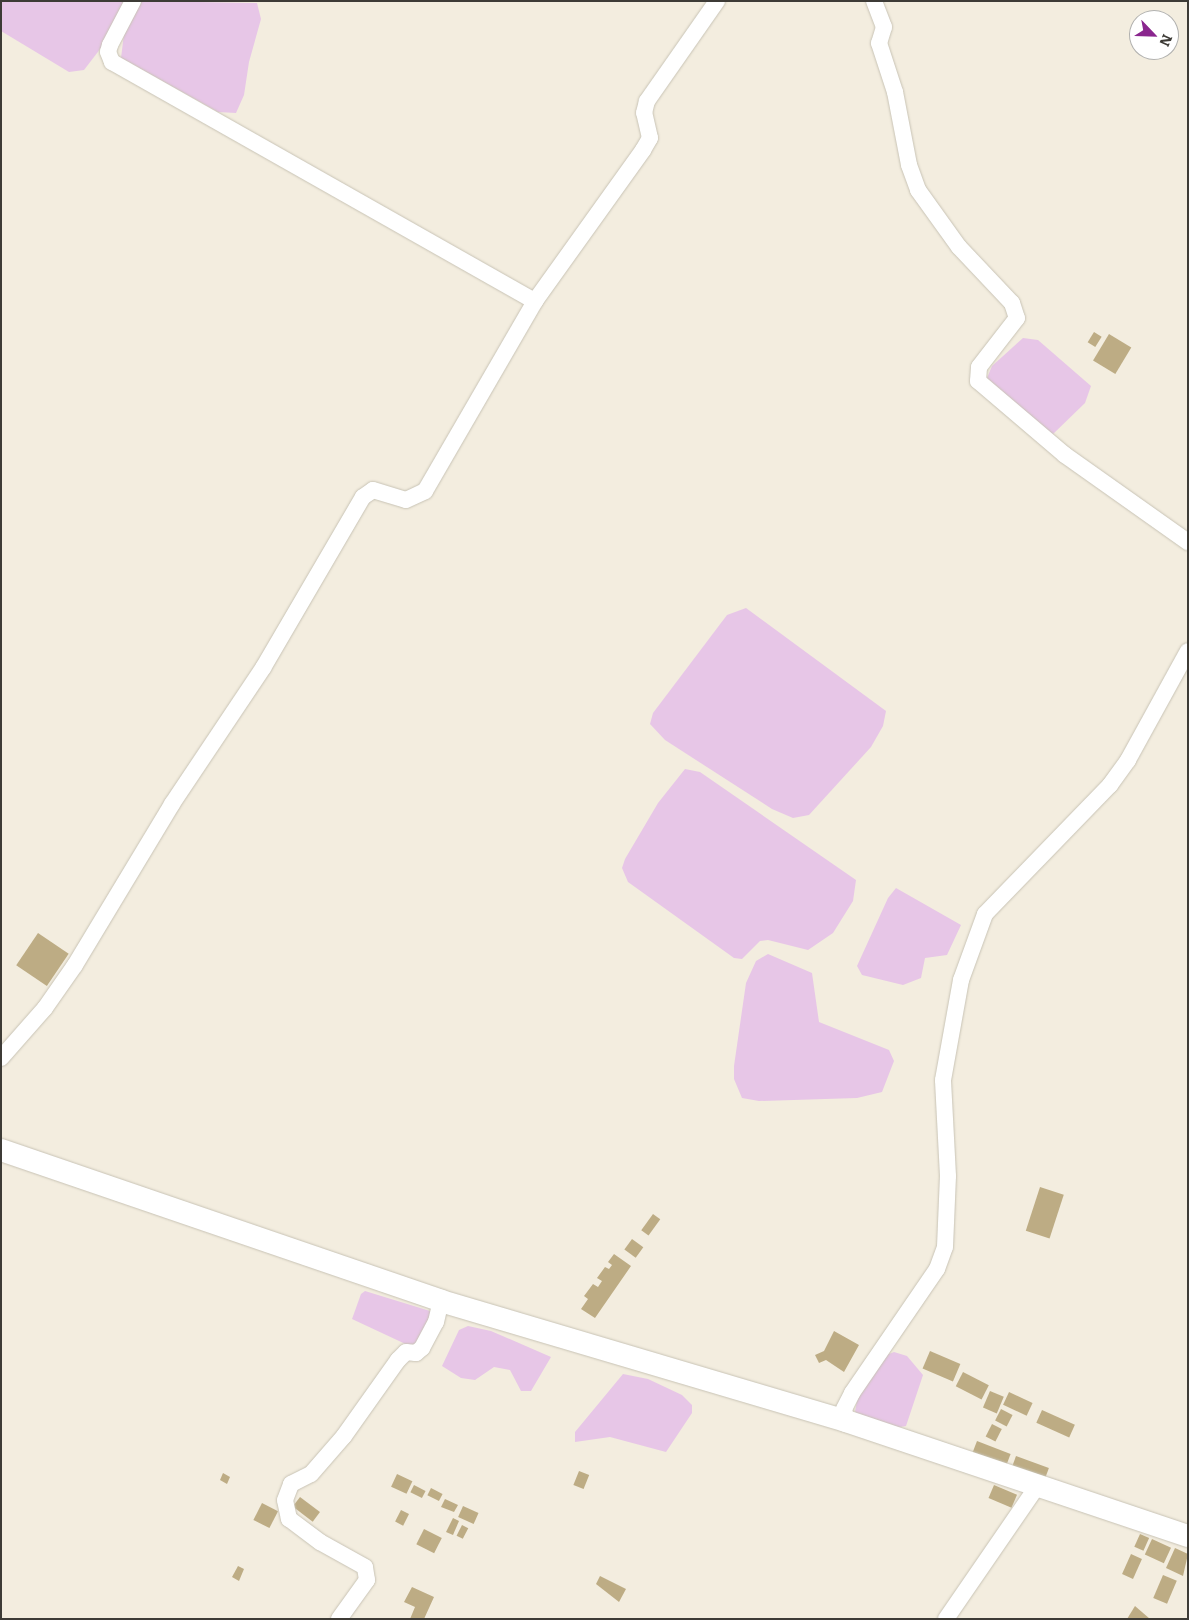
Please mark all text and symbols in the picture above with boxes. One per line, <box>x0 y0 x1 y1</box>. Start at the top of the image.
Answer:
north arrow <box>1129 10 1179 60</box>
text: N <box>1155 31 1178 50</box>

